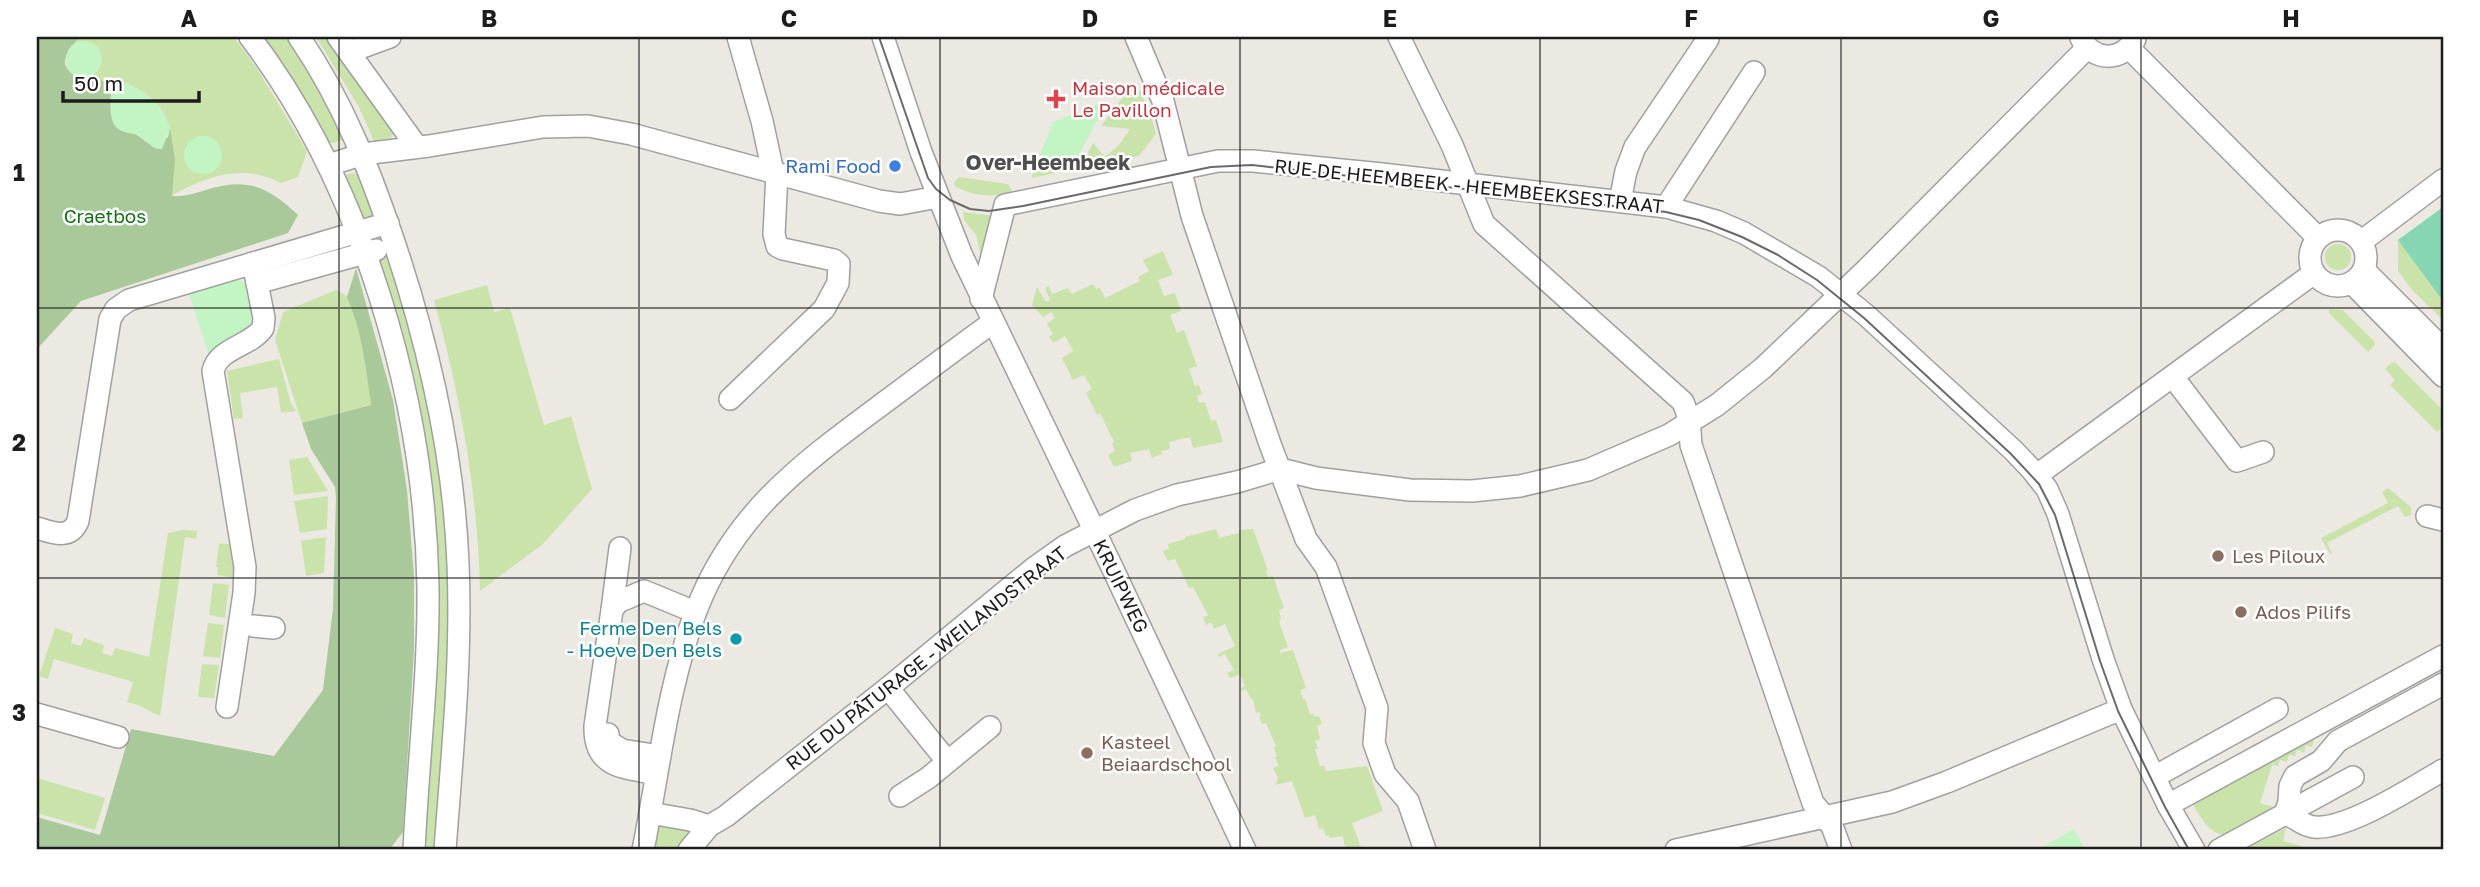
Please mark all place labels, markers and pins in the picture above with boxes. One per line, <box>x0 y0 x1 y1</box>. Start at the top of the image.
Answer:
place label: Maison médicale Le Pavillon <box>1072 76 1225 121</box>
marker: Maison médicale Le Pavillon <box>1046 89 1066 109</box>
place label: Rami Food <box>785 154 881 177</box>
marker: Rami Food <box>887 158 903 174</box>
place label: Les Piloux <box>2232 544 2325 567</box>
marker: Les Piloux <box>2210 548 2226 564</box>
place label: Ados Pilifs <box>2255 600 2351 623</box>
marker: Ados Pilifs <box>2233 604 2249 620</box>
place label: Ferme Den Bels - Hoeve Den Bels <box>567 616 722 661</box>
marker: Ferme Den Bels - Hoeve Den Bels <box>728 631 744 647</box>
place label: Kasteel Beiaardschool <box>1101 730 1231 775</box>
marker: Kasteel Beiaardschool <box>1079 745 1095 761</box>

